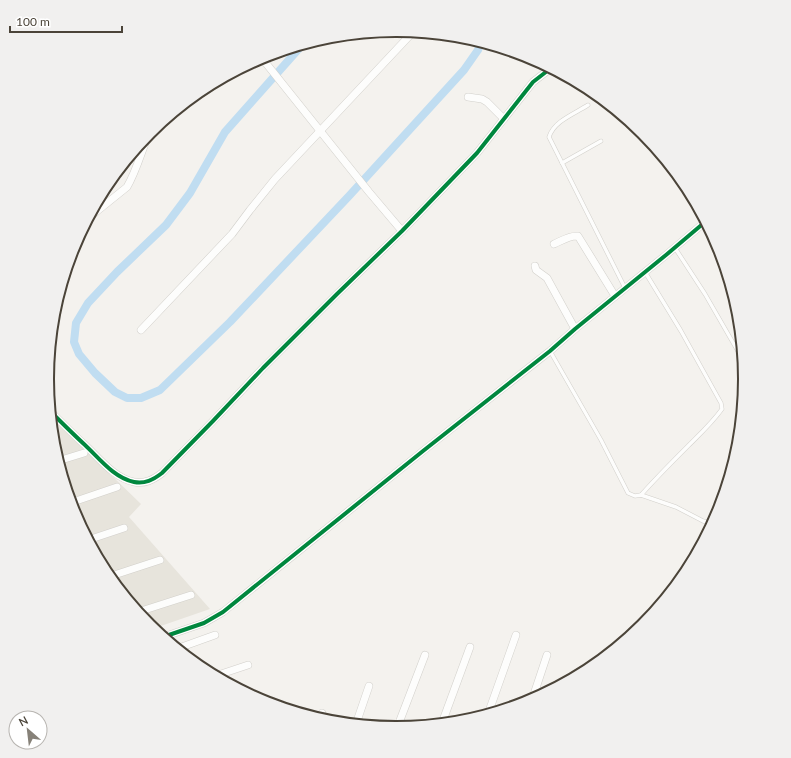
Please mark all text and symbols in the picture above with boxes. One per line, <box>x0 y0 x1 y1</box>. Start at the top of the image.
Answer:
scale bar <box>10 8 122 34</box>
text: 100 m <box>16 14 50 29</box>
north arrow <box>8 710 48 750</box>
text: N <box>16 713 30 728</box>

